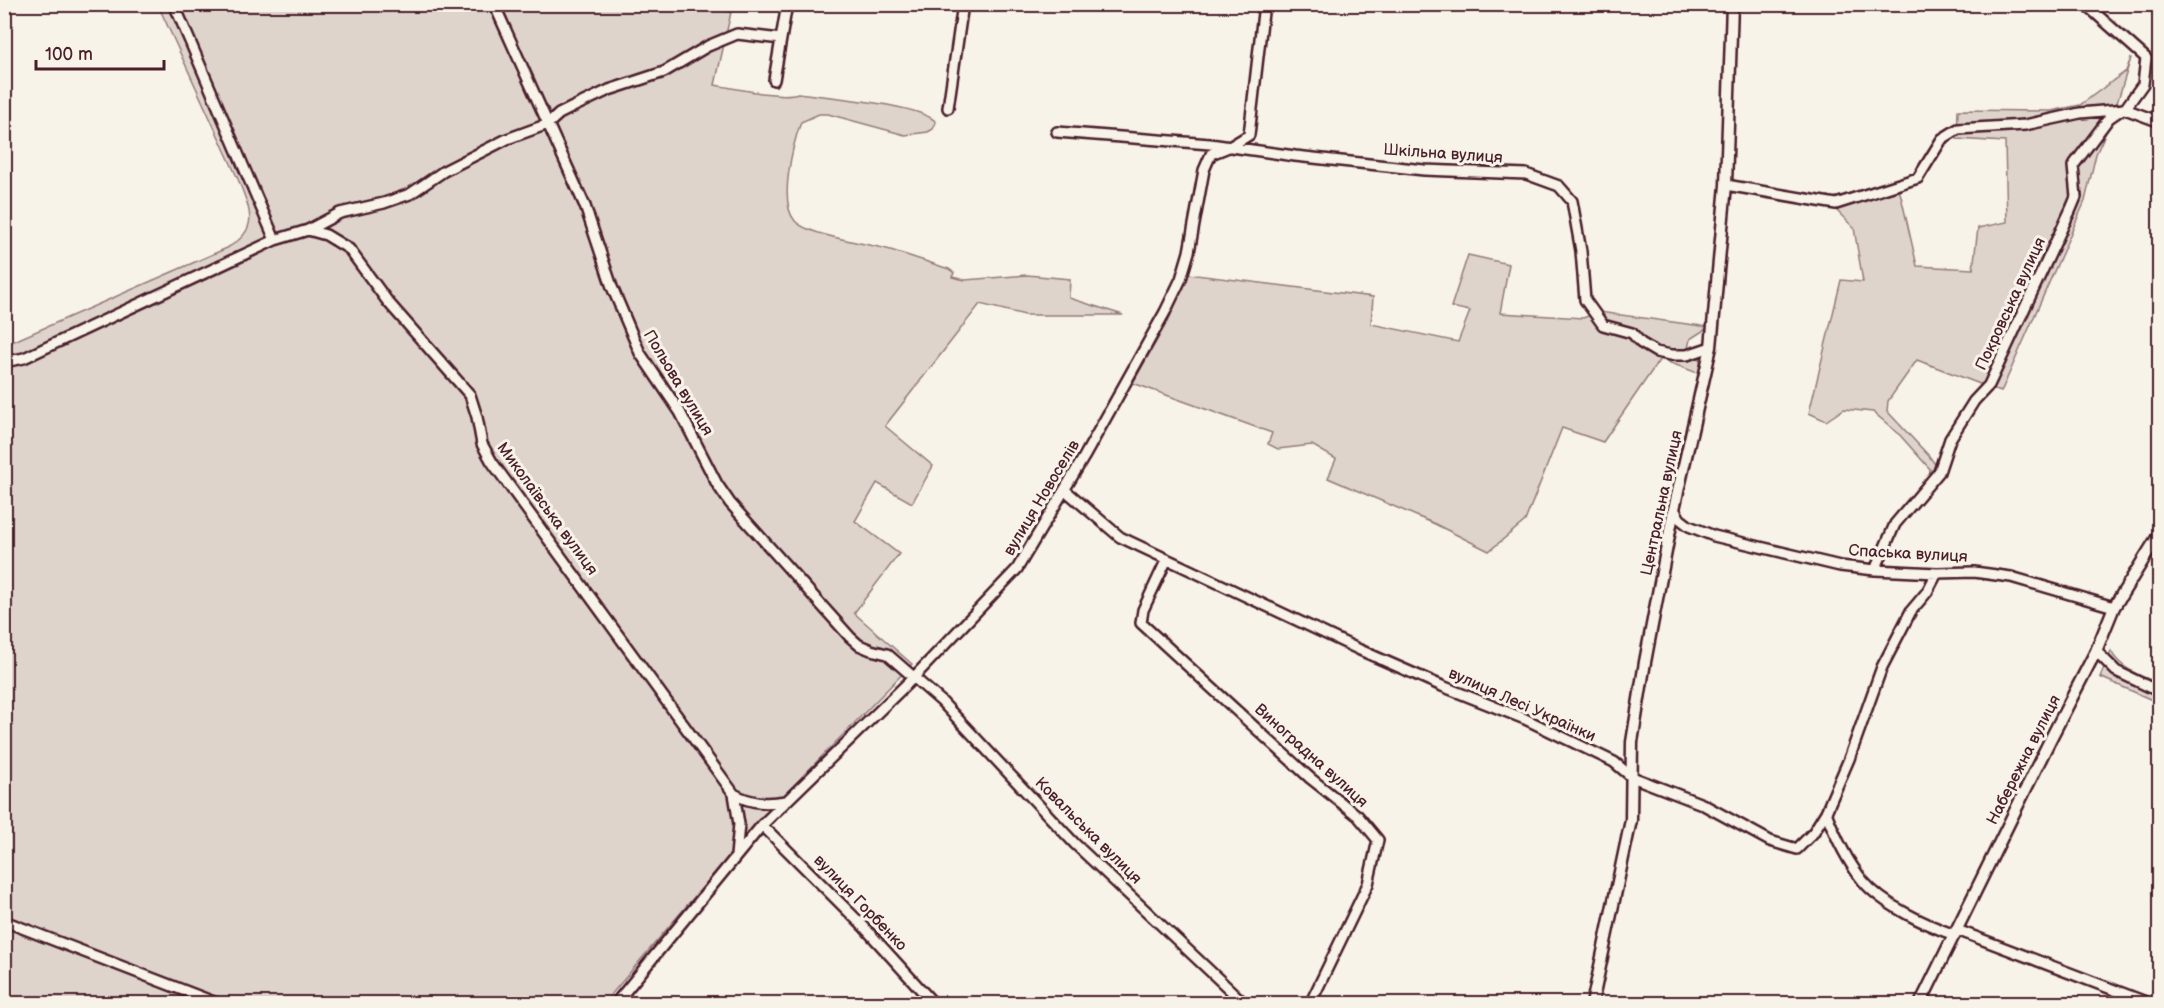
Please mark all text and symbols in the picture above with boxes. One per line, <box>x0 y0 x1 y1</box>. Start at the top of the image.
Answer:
scale bar <box>36 33 164 71</box>
text: 100 m <box>45 44 93 65</box>
street label: Шкільна вулиця <box>1383 140 1504 168</box>
street label: Покровська вулиця <box>1972 234 2050 373</box>
street label: Польова вулиця <box>639 327 717 439</box>
street label: Центральна вулиця <box>1637 429 1687 577</box>
street label: вулиця Новоселів <box>1000 436 1084 559</box>
street label: Миколаївська вулиця <box>492 439 602 579</box>
street label: Спаська вулиця <box>1848 541 1968 567</box>
street label: вулиця Лесі Українки <box>1445 664 1599 746</box>
street label: Набережна вулиця <box>1983 692 2065 828</box>
street label: Виноградна вулиця <box>1250 700 1372 812</box>
street label: Ковальська вулиця <box>1031 774 1145 888</box>
street label: вулиця Горбенко <box>809 851 911 955</box>

